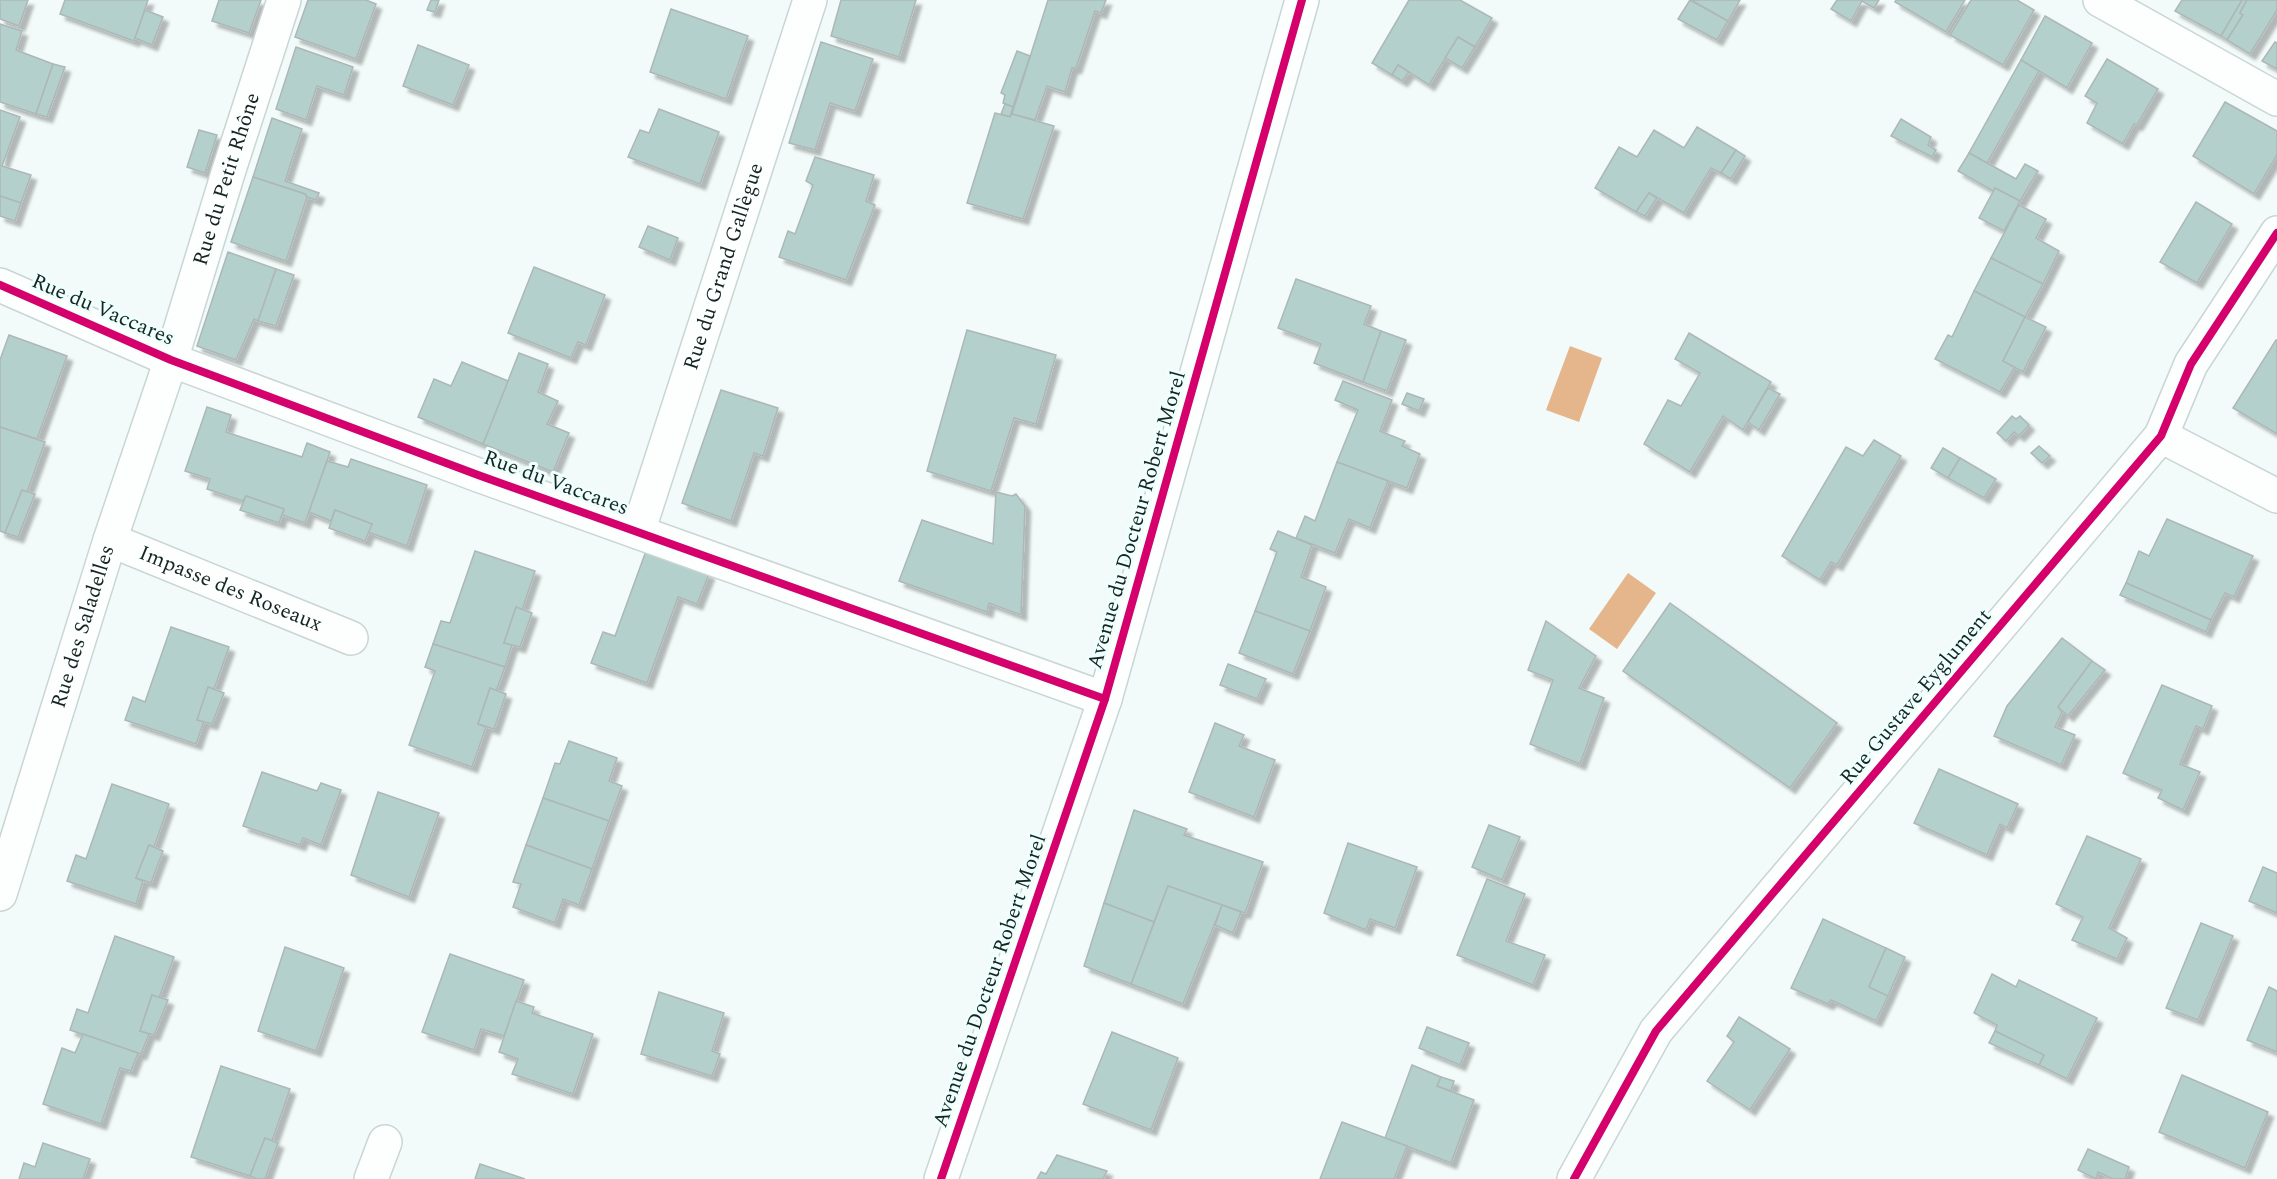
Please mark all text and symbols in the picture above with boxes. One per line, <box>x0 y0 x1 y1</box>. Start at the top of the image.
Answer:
street label: Rue du Petit Rhône <box>185 89 269 270</box>
street label: Rue du Grand Gallègue <box>675 159 772 374</box>
street label: Rue du Vaccares <box>27 265 179 355</box>
street label: Avenue du Docteur Robert Morel <box>1079 367 1195 673</box>
street label: Rue du Vaccares <box>479 442 633 524</box>
street label: Impasse des Roseaux <box>134 537 327 641</box>
street label: Rue des Saladelles <box>43 541 123 712</box>
street label: Rue Gustave Eyglument <box>1832 602 2000 792</box>
street label: Avenue du Docteur Robert Morel <box>925 830 1055 1132</box>

